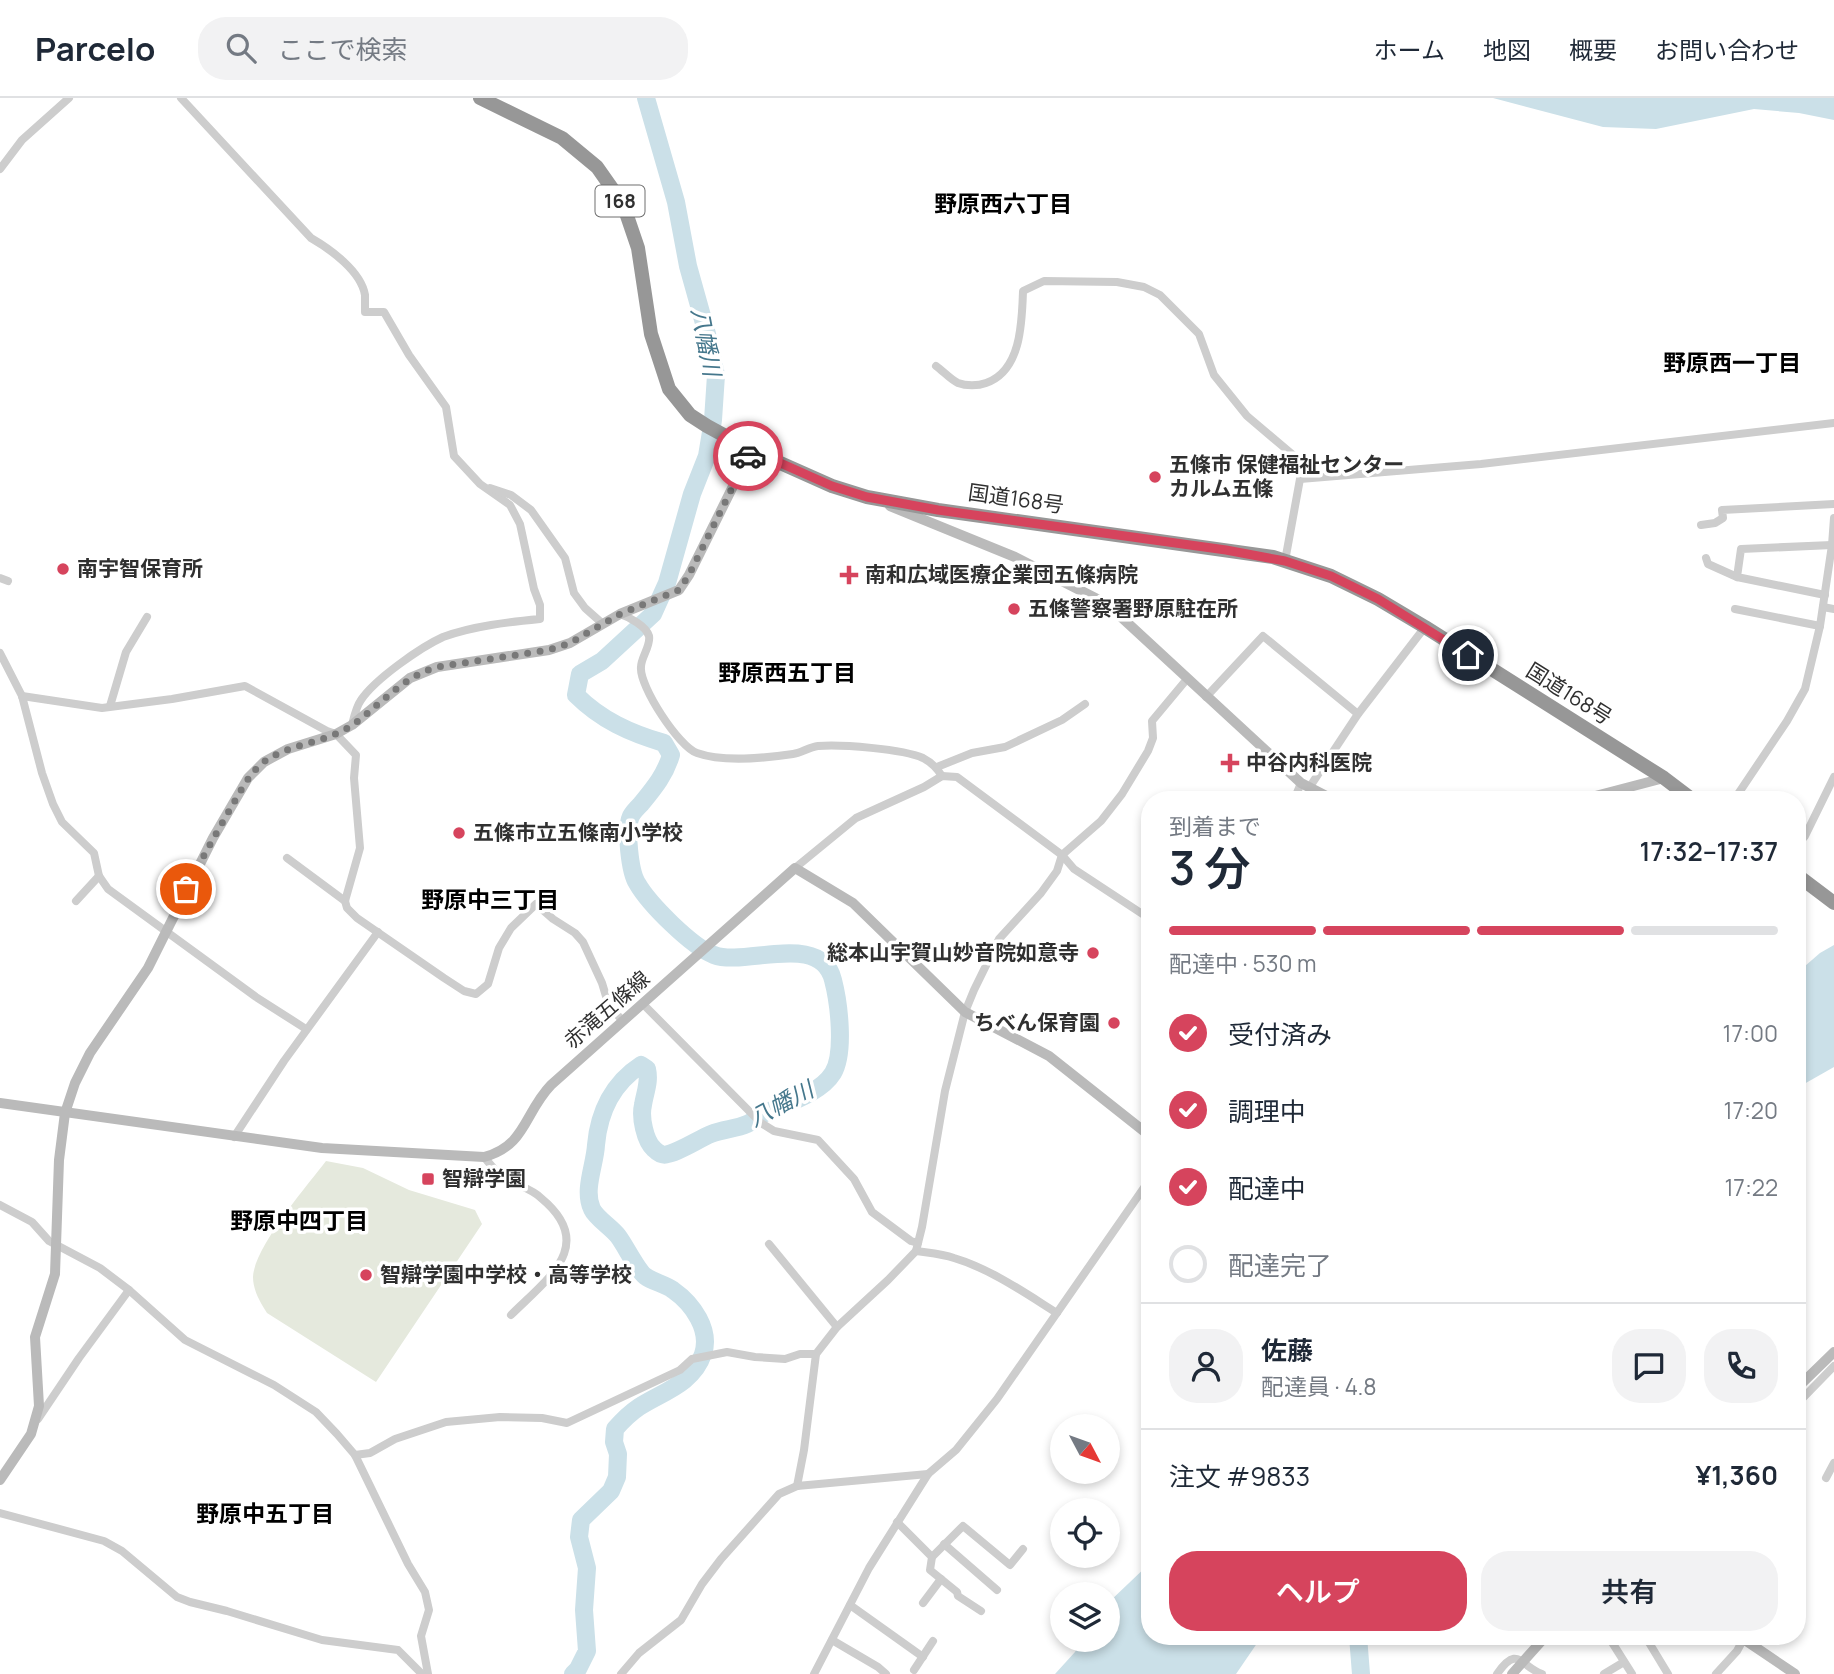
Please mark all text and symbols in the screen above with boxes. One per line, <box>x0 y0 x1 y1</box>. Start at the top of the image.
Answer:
search box <box>198 17 688 80</box>
text: Parcelo <box>35 26 156 71</box>
icon: search <box>222 29 260 67</box>
text: ここで検索 <box>278 31 408 67</box>
text: ホーム <box>1374 33 1445 66</box>
text: 地図 <box>1483 33 1531 66</box>
text: 概要 <box>1569 33 1617 66</box>
text: お問い合わせ <box>1655 33 1799 66</box>
road number: 168 <box>596 186 644 216</box>
district label: 野原西六丁目 <box>934 187 1072 219</box>
water label: 八幡川 <box>685 305 730 382</box>
district label: 野原西一丁目 <box>1663 346 1801 378</box>
courier <box>713 421 783 491</box>
icon: car <box>729 437 767 475</box>
place label: 五條市 保健福祉センター カルム五條 <box>1169 450 1404 502</box>
marker: 五條市 保健福祉センター カルム五條 <box>1147 469 1163 485</box>
street label: 国道168号 <box>966 477 1066 519</box>
place label: 南宇智保育所 <box>77 554 203 582</box>
place label: 南和広域医療企業団五條病院 <box>865 560 1138 588</box>
marker: 南宇智保育所 <box>55 561 71 577</box>
marker: 南和広域医療企業団五條病院 <box>839 565 859 585</box>
place label: 五條警察署野原駐在所 <box>1028 594 1238 622</box>
marker: 五條警察署野原駐在所 <box>1006 601 1022 617</box>
pin <box>1438 625 1498 685</box>
icon: home <box>1449 636 1487 674</box>
district label: 野原西五丁目 <box>718 656 856 688</box>
street label: 国道168号 <box>1521 656 1618 731</box>
place label: 中谷内科医院 <box>1246 748 1372 776</box>
marker: 中谷内科医院 <box>1220 753 1240 773</box>
text: 到着まで <box>1169 810 1261 842</box>
place label: 五條市立五條南小学校 <box>473 818 683 846</box>
marker: 五條市立五條南小学校 <box>451 825 467 841</box>
text: 17:32–17:37 <box>1639 833 1778 869</box>
text: 3 分 <box>1169 836 1251 899</box>
pin <box>156 859 216 919</box>
icon: bag <box>167 870 205 908</box>
district label: 野原中三丁目 <box>421 883 559 915</box>
place label: 総本山宇賀山妙音院如意寺 <box>827 938 1079 966</box>
marker: 総本山宇賀山妙音院如意寺 <box>1085 945 1101 961</box>
text: 配達中 · 530 m <box>1169 947 1317 979</box>
street label: 赤滝五條線 <box>558 964 655 1054</box>
place label: ちべん保育園 <box>974 1008 1100 1036</box>
icon: check <box>1169 1014 1207 1052</box>
marker: ちべん保育園 <box>1106 1015 1122 1031</box>
text: 受付済み <box>1228 1016 1332 1052</box>
text: 17:00 <box>1723 1017 1778 1049</box>
water label: 八幡川 <box>743 1071 821 1133</box>
icon: check <box>1169 1091 1207 1129</box>
text: 調理中 <box>1228 1093 1306 1129</box>
text: 17:20 <box>1723 1094 1778 1126</box>
place label: 智辯学園 <box>442 1164 526 1192</box>
icon: check <box>1169 1168 1207 1206</box>
text: 配達中 <box>1228 1170 1306 1206</box>
marker: 智辯学園 <box>420 1171 436 1187</box>
text: 17:22 <box>1724 1171 1778 1203</box>
district label: 野原中四丁目 <box>230 1204 368 1236</box>
text: 配達完了 <box>1228 1247 1332 1283</box>
place label: 智辯学園中学校・高等学校 <box>380 1260 632 1288</box>
marker: 智辯学園中学校・高等学校 <box>358 1267 374 1283</box>
button: person <box>1169 1329 1243 1403</box>
button: chat <box>1612 1329 1686 1403</box>
button: phone <box>1704 1329 1778 1403</box>
text: 佐藤 <box>1261 1332 1313 1368</box>
text: 配達員 · 4.8 <box>1261 1370 1377 1402</box>
north arrow <box>1050 1414 1120 1484</box>
map controls <box>1050 1414 1120 1652</box>
text: ¥1,360 <box>1695 1457 1778 1493</box>
text: 注文 #9833 <box>1169 1458 1310 1494</box>
district label: 野原中五丁目 <box>196 1497 334 1529</box>
button: locate <box>1050 1498 1120 1568</box>
button: ヘルプ <box>1169 1551 1467 1631</box>
button: 共有 <box>1481 1551 1778 1631</box>
button: layers <box>1050 1582 1120 1652</box>

